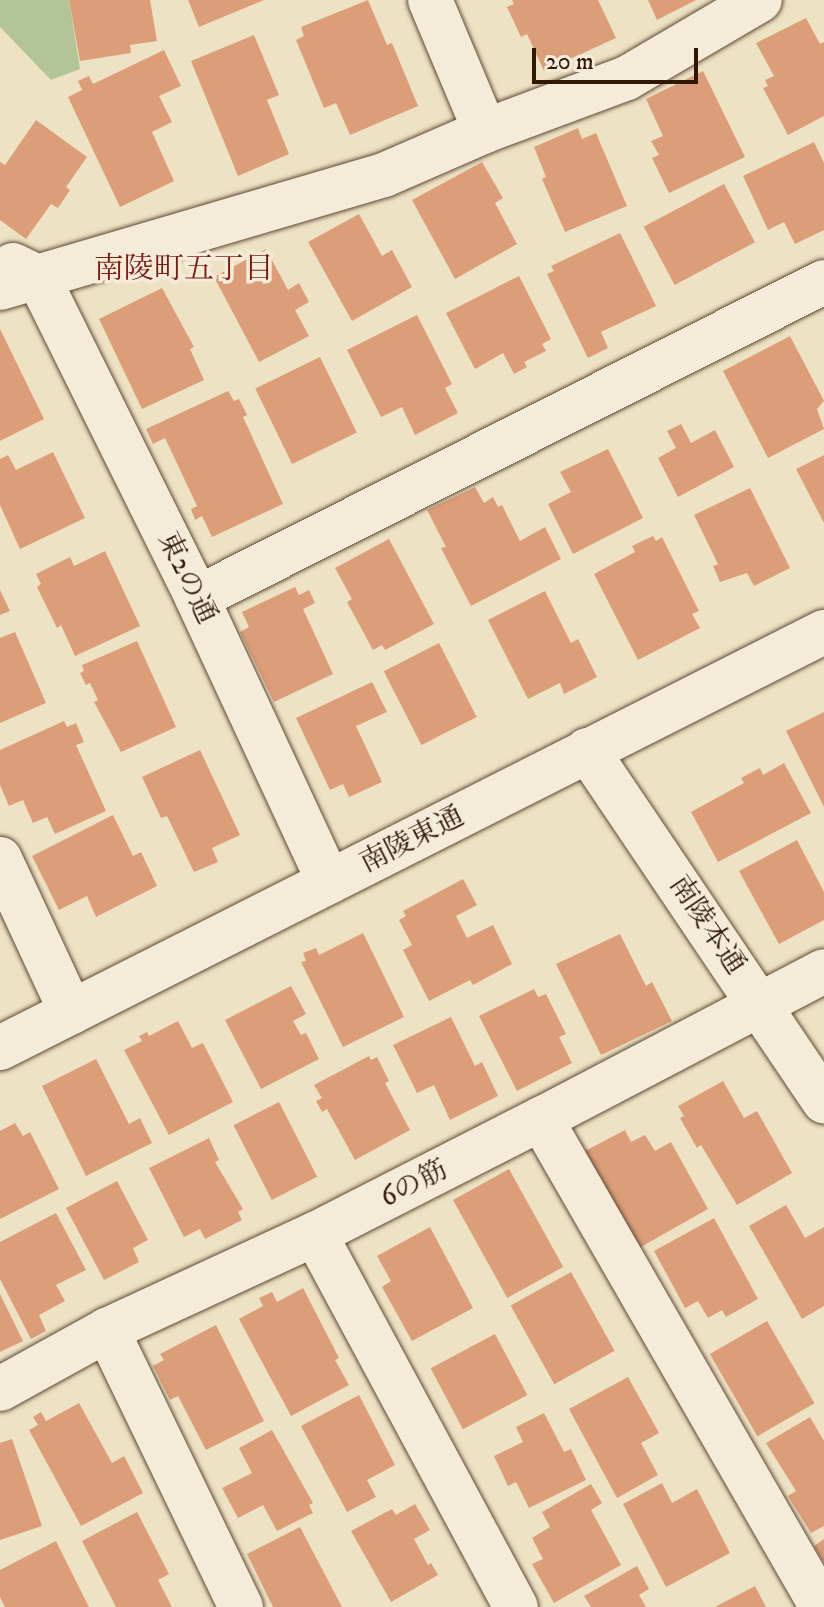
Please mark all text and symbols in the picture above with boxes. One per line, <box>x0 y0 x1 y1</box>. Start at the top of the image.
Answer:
scale bar <box>536 32 702 82</box>
text: 20 m <box>546 47 594 77</box>
district label: 南陵町五丁目 <box>94 252 274 288</box>
street label: 東2の通 <box>150 527 224 629</box>
street label: 南陵東通 <box>354 800 470 880</box>
street label: 南陵本通 <box>662 869 752 981</box>
street label: 6の筋 <box>375 1153 453 1215</box>

